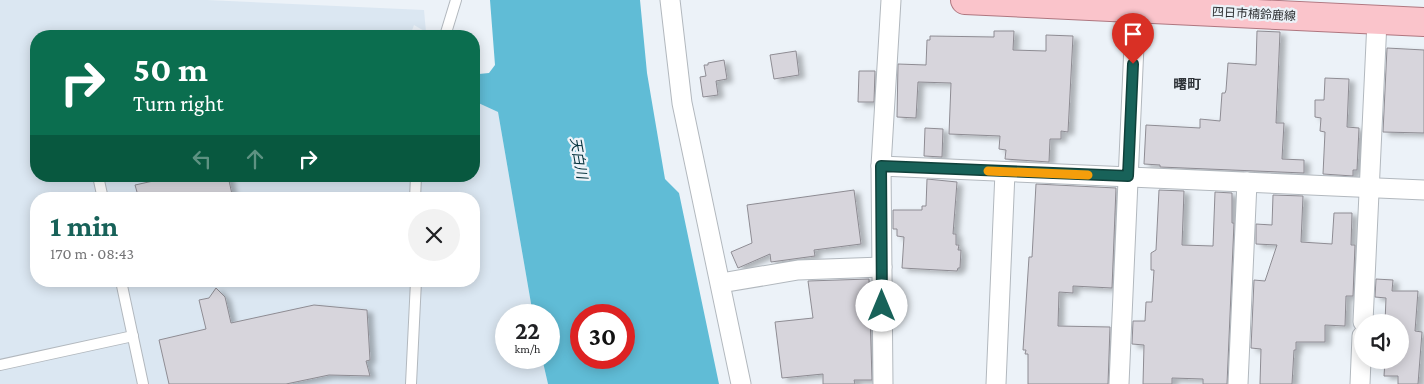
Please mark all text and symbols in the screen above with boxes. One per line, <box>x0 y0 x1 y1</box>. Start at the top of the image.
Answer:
street label: 四日市楠鈴鹿線 <box>1212 5 1296 23</box>
pin <box>1112 13 1154 64</box>
icon: arrive <box>1119 20 1147 48</box>
icon: right <box>50 50 115 115</box>
text: 50 m <box>133 50 208 89</box>
district label: 曙町 <box>1173 76 1201 92</box>
text: Turn right <box>133 91 224 116</box>
water label: 天白川 <box>567 136 591 182</box>
icon: left <box>188 145 216 173</box>
icon: ahead <box>241 145 269 173</box>
icon: right <box>294 145 322 173</box>
text: 1 min <box>50 209 118 242</box>
button: close <box>408 209 460 261</box>
text: 170 m · 08:43 <box>50 245 134 262</box>
position arrow <box>855 279 907 331</box>
speed limit sign: 30 <box>570 304 635 369</box>
map controls <box>1354 314 1409 369</box>
button: sound <box>1354 314 1409 369</box>
text: 22 <box>515 317 540 344</box>
text: km/h <box>515 342 540 356</box>

